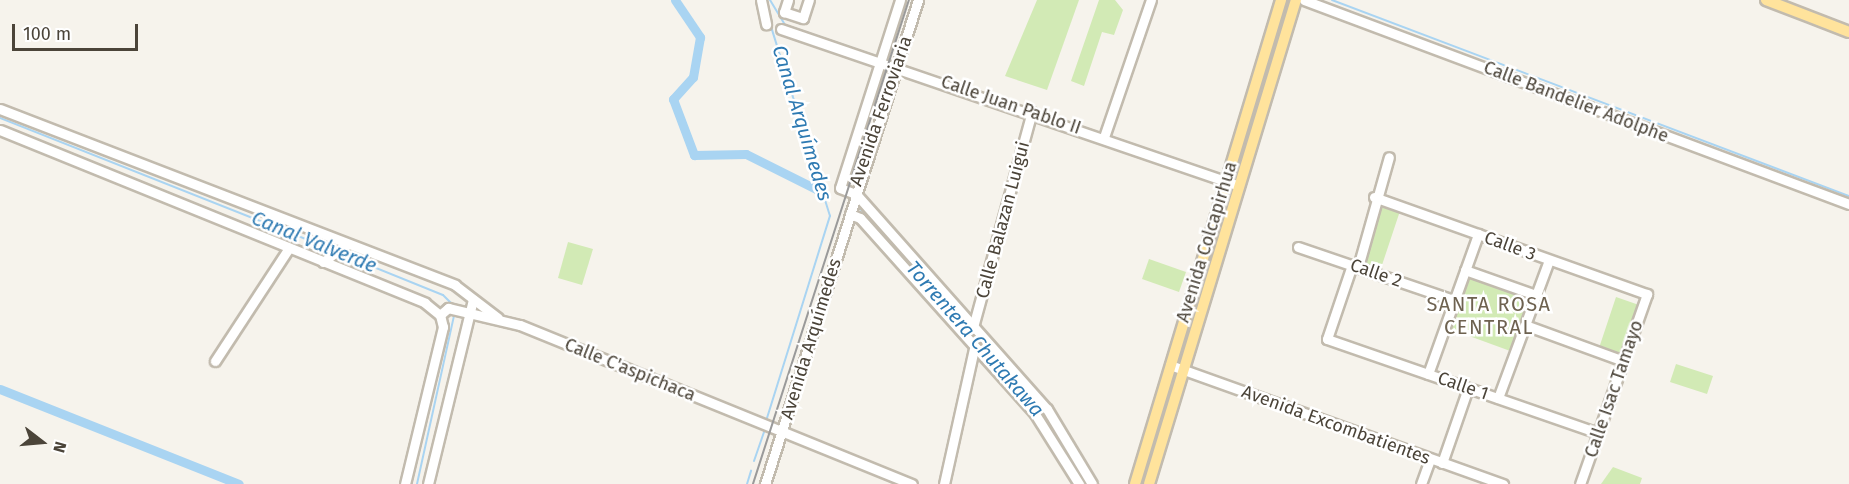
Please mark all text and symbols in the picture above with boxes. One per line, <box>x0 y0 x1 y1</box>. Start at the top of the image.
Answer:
scale bar <box>15 12 141 50</box>
text: 100 m <box>23 23 71 45</box>
street label: Avenida Ferroviaria <box>845 33 917 189</box>
water label: Canal Arquímedes <box>767 42 837 204</box>
street label: Calle Bandelier Adolphe <box>1481 57 1671 147</box>
street label: Calle Juan Pablo II <box>938 71 1084 139</box>
street label: Calle Balazan Luigui <box>972 139 1034 301</box>
street label: Avenida Colcapirhua <box>1172 159 1242 325</box>
water label: Canal Valverde <box>248 206 380 278</box>
street label: Calle 3 <box>1481 227 1539 265</box>
street label: Calle 2 <box>1347 254 1405 292</box>
street label: Avenida Arquímedes <box>776 256 846 422</box>
water label: Torrentera Chutakawa <box>901 256 1049 422</box>
district label: SANTA ROSA CENTRAL <box>1426 292 1552 339</box>
street label: Calle Isac Tamayo <box>1580 318 1648 460</box>
street label: Calle C'aspichaca <box>561 334 699 406</box>
street label: Calle 1 <box>1435 367 1491 405</box>
street label: Avenida Excombatientes <box>1239 381 1433 469</box>
north arrow <box>12 412 72 472</box>
text: N <box>49 439 70 455</box>

